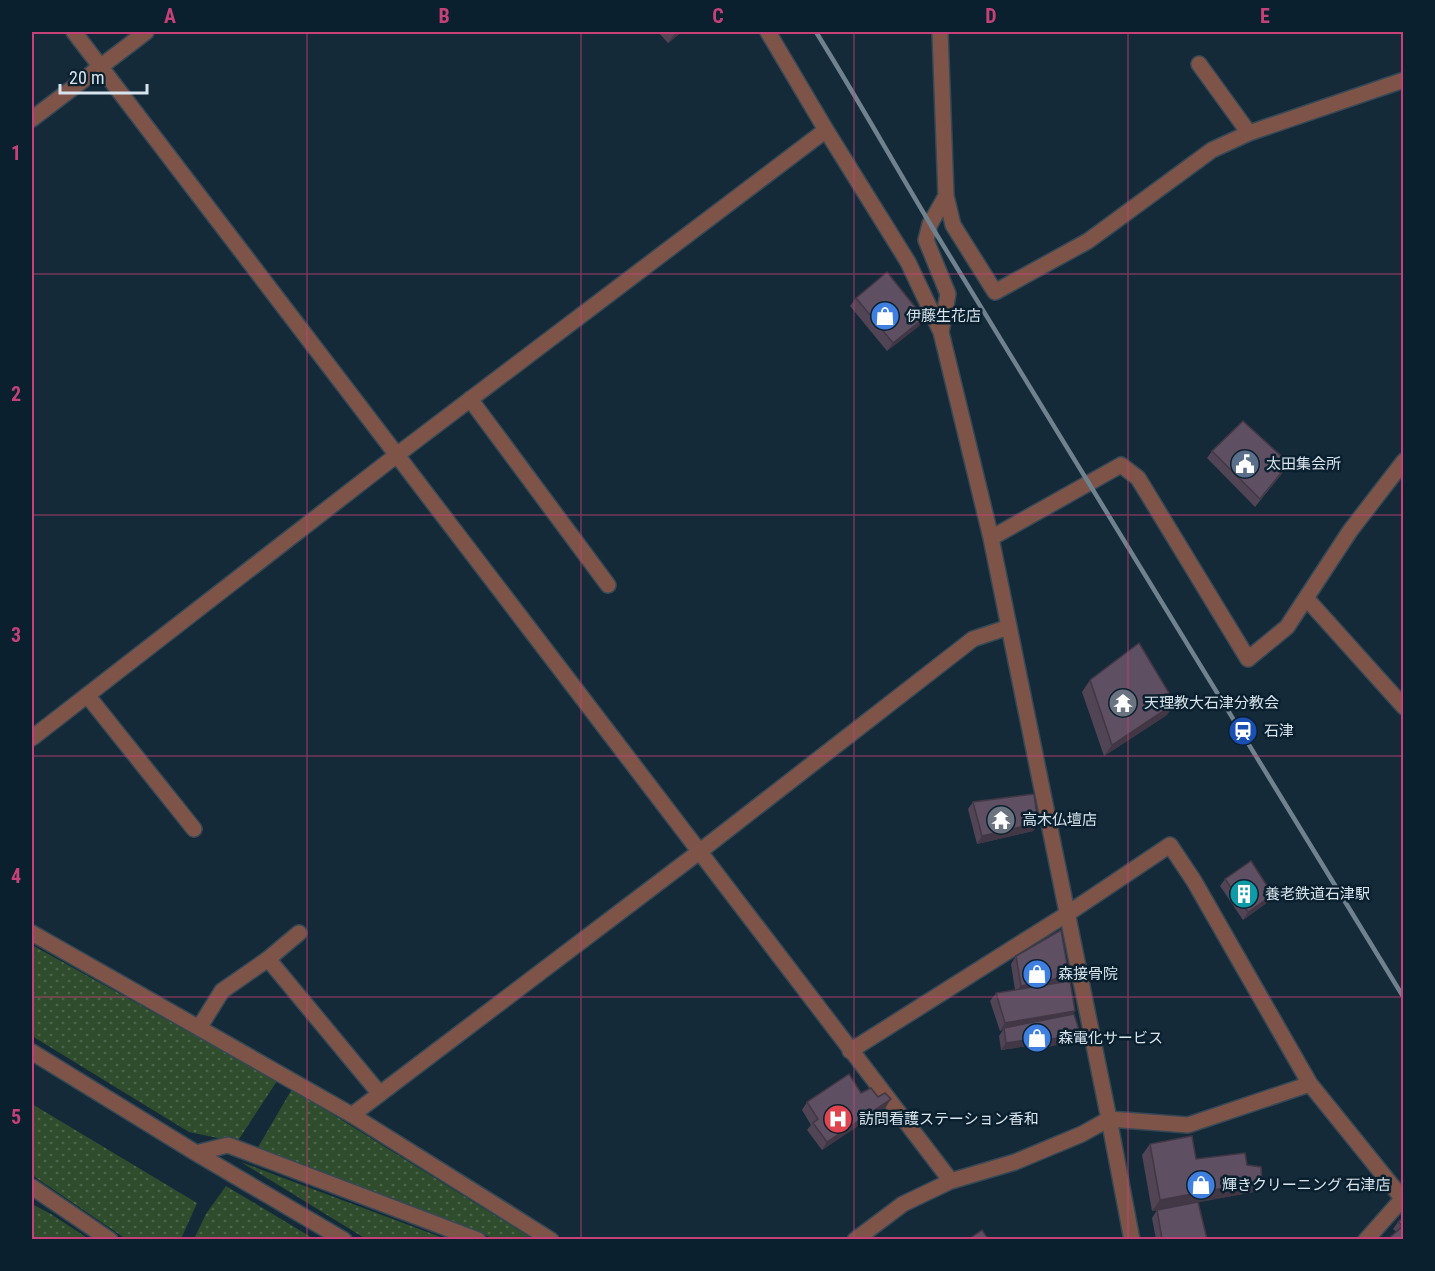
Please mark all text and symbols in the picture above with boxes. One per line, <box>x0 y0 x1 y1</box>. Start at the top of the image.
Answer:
text: A <box>164 4 176 28</box>
text: B <box>438 4 450 28</box>
text: C <box>712 4 724 28</box>
text: D <box>985 4 997 28</box>
text: E <box>1260 4 1270 28</box>
scale bar <box>60 57 147 95</box>
text: 20 m <box>69 67 104 88</box>
text: 1 <box>11 141 21 165</box>
shop icon: 伊藤生花店 <box>869 300 901 332</box>
place label: 伊藤生花店 <box>906 307 981 325</box>
text: 2 <box>11 382 21 406</box>
public building icon: 太田集会所 <box>1229 448 1261 480</box>
place label: 太田集会所 <box>1266 455 1341 473</box>
text: 3 <box>11 623 21 647</box>
temple icon: 天理教大石津分教会 <box>1107 687 1139 719</box>
place label: 天理教大石津分教会 <box>1144 694 1279 712</box>
station icon: 石津 <box>1227 715 1259 747</box>
place label: 石津 <box>1264 722 1294 740</box>
temple icon: 高木仏壇店 <box>985 804 1017 836</box>
place label: 高木仏壇店 <box>1022 811 1097 829</box>
text: 4 <box>11 864 21 888</box>
building icon: 養老鉄道石津駅 <box>1228 878 1260 910</box>
place label: 養老鉄道石津駅 <box>1265 885 1370 903</box>
shop icon: 森接骨院 <box>1021 958 1053 990</box>
place label: 森接骨院 <box>1058 965 1118 983</box>
shop icon: 森電化サービス <box>1021 1022 1053 1054</box>
place label: 森電化サービス <box>1058 1029 1163 1047</box>
hospital icon: 訪問看護ステーション香和 <box>822 1103 854 1135</box>
text: 5 <box>11 1105 21 1129</box>
place label: 訪問看護ステーション香和 <box>859 1110 1039 1128</box>
shop icon: 輝きクリーニング 石津店 <box>1185 1169 1217 1201</box>
place label: 輝きクリーニング 石津店 <box>1222 1176 1390 1194</box>

